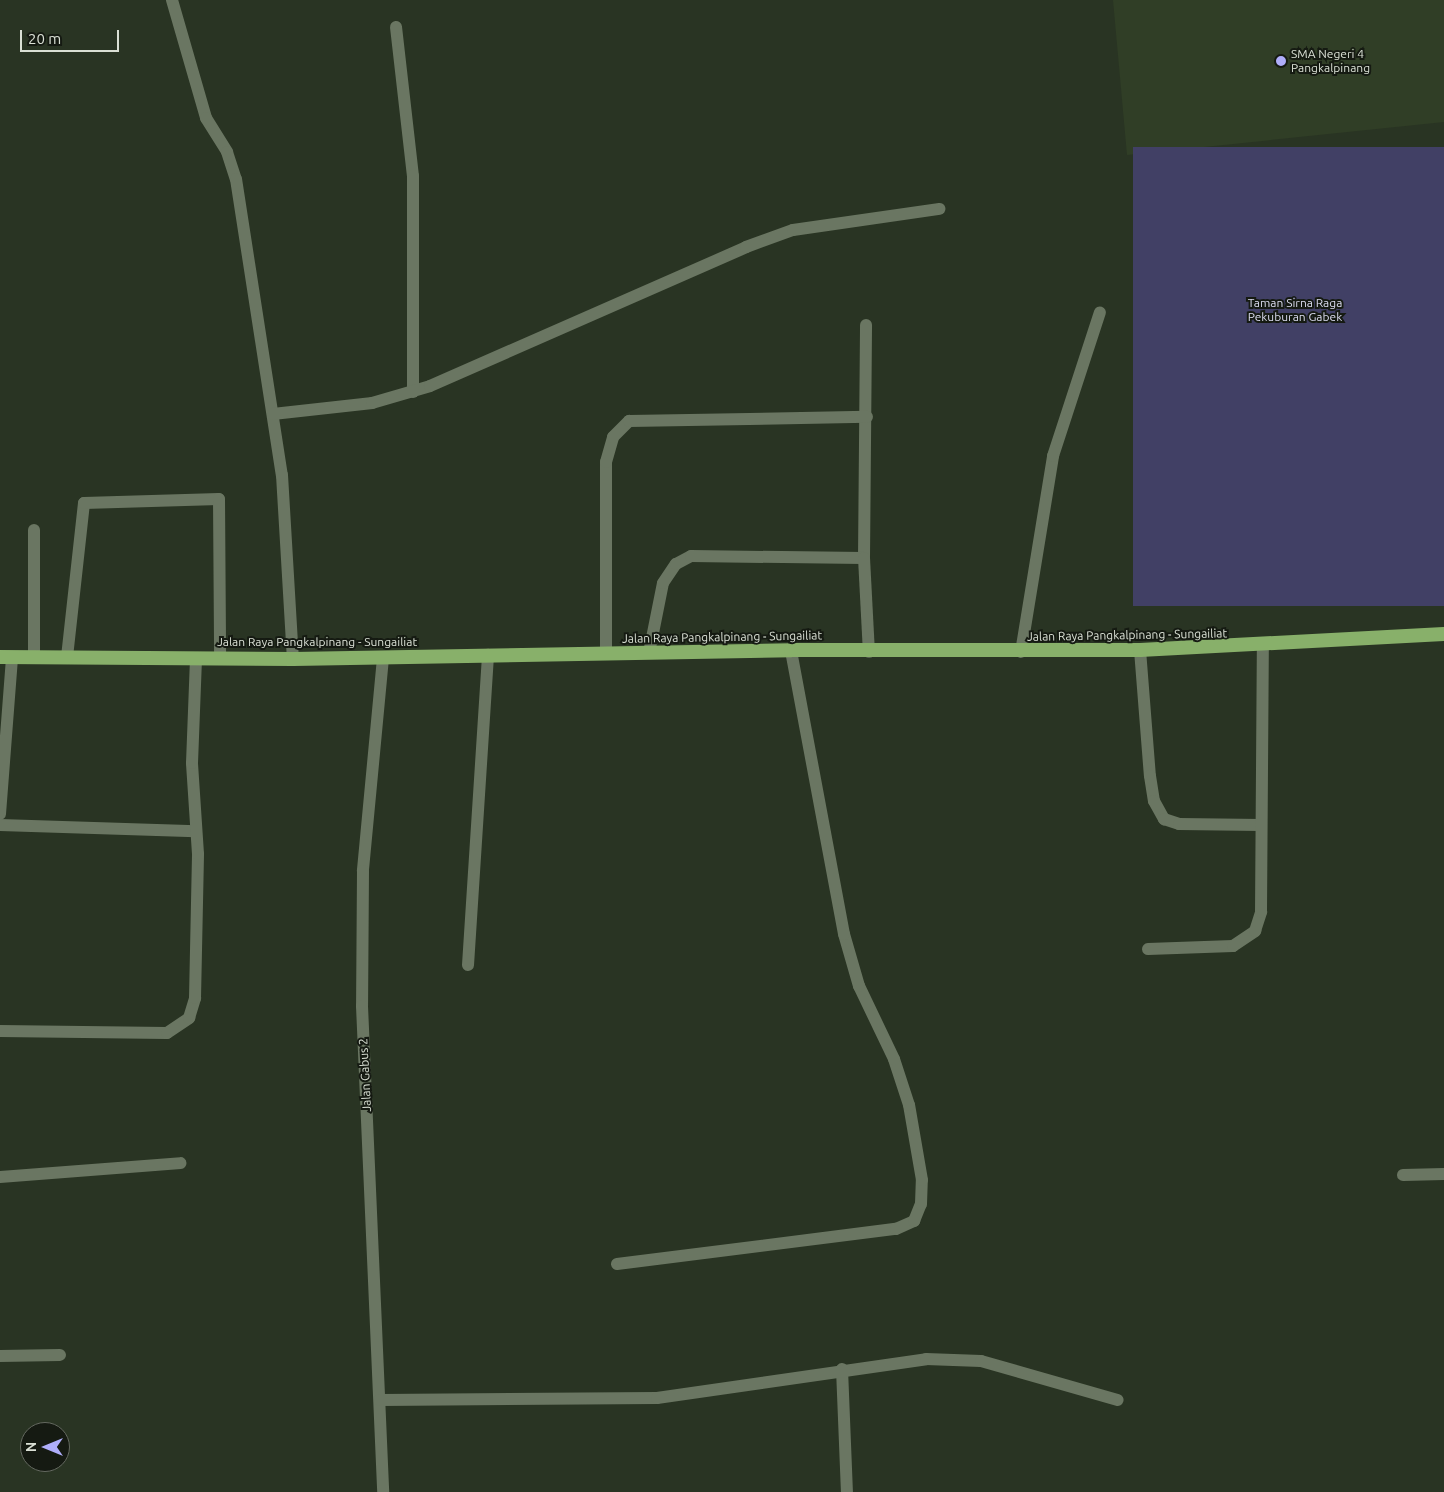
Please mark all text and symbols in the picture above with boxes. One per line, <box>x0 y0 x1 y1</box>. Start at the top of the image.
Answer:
scale bar <box>22 20 121 52</box>
text: 20 m <box>28 30 61 47</box>
place label: SMA Negeri 4 Pangkalpinang <box>1291 47 1370 75</box>
marker: SMA Negeri 4 Pangkalpinang <box>1275 55 1287 67</box>
park label: Taman Sirna Raga Pekuburan Gabek <box>1248 296 1342 324</box>
street label: Jalan Raya Pangkalpinang - Sungailiat <box>1027 626 1227 644</box>
street label: Jalan Raya Pangkalpinang - Sungailiat <box>622 628 822 646</box>
street label: Jalan Raya Pangkalpinang - Sungailiat <box>217 635 417 649</box>
street label: Jalan Gabus 2 <box>356 1038 374 1112</box>
north arrow <box>20 1422 70 1472</box>
text: N <box>23 1442 39 1452</box>

